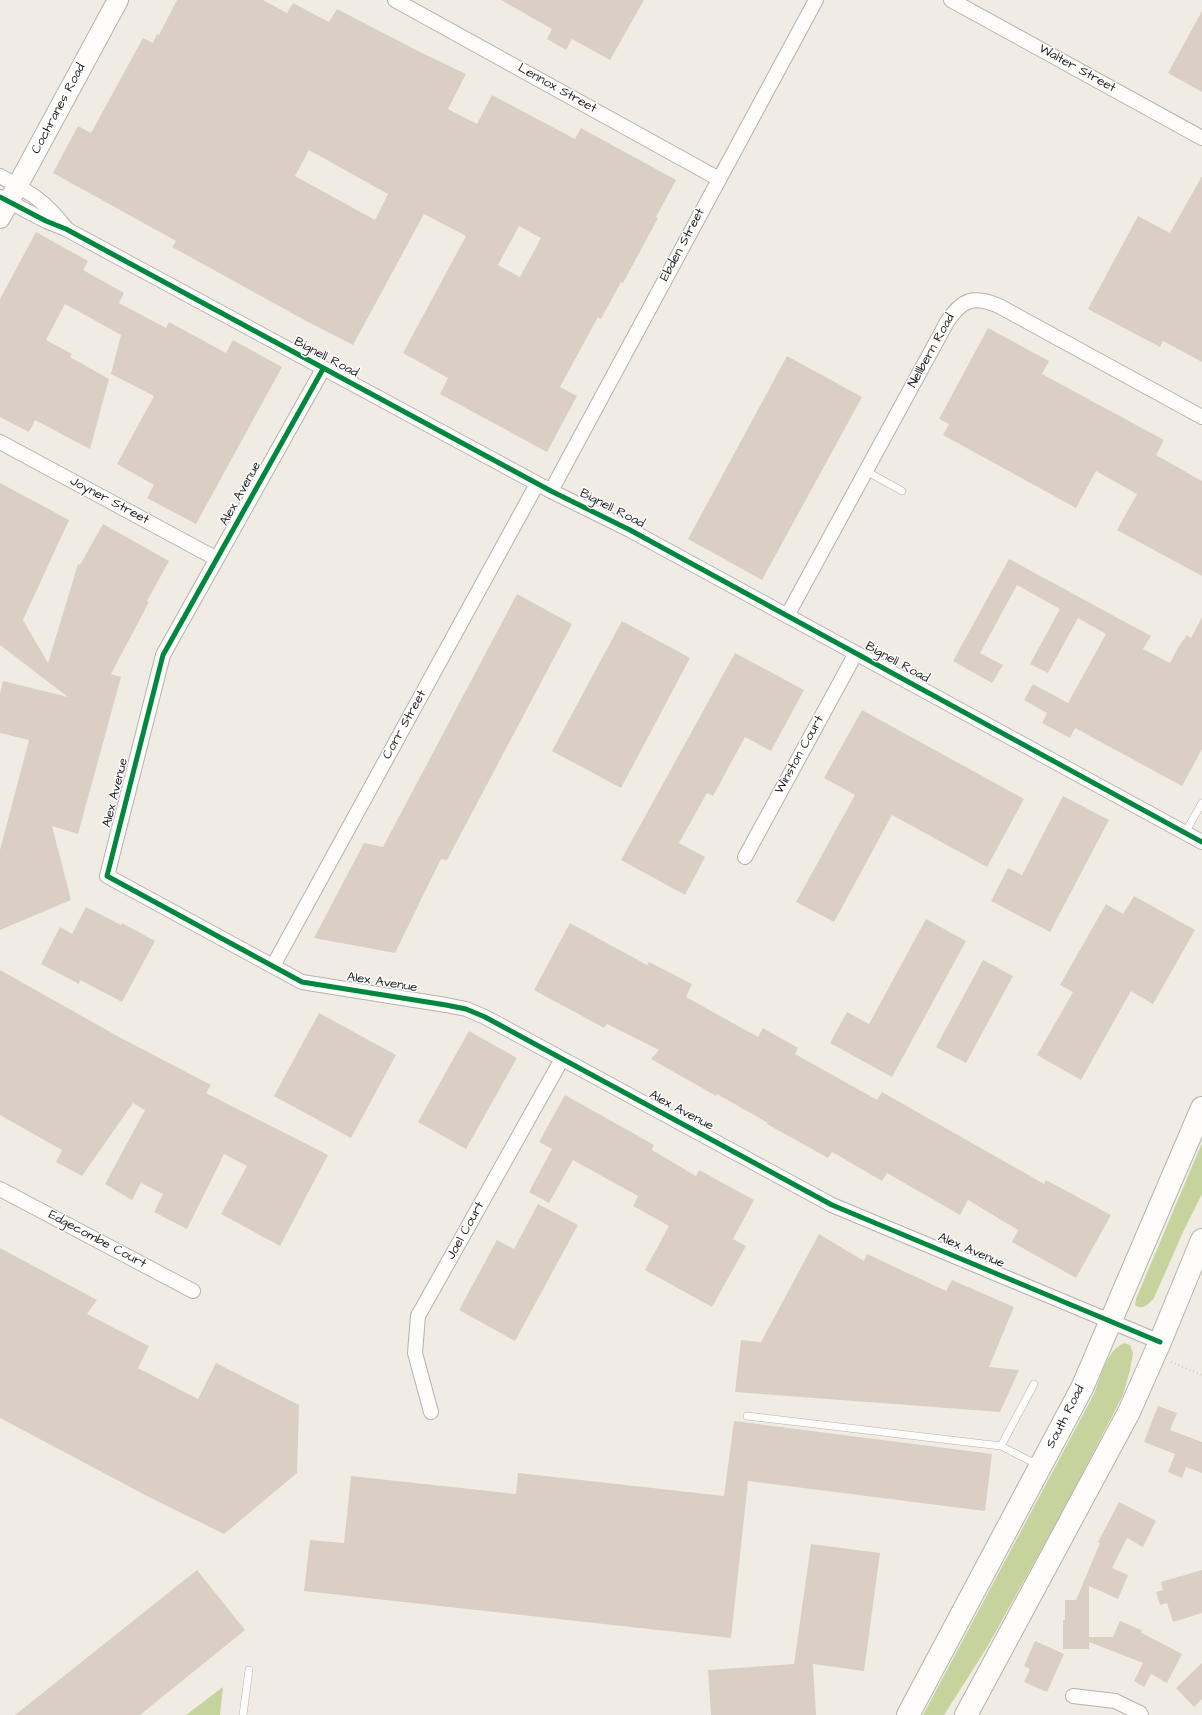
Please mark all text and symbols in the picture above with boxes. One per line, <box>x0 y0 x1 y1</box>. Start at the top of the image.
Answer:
street label: Walter Street <box>1036 41 1118 97</box>
street label: Cochranes Road <box>29 61 89 157</box>
street label: Lennox Street <box>515 61 599 117</box>
street label: Ebden Street <box>657 206 709 284</box>
street label: Nellbern Road <box>905 311 959 391</box>
street label: Bignell Road <box>291 335 361 381</box>
street label: Alex Avenue <box>217 459 265 529</box>
street label: Joyner Street <box>67 474 151 528</box>
street label: Bignell Road <box>577 486 647 532</box>
street label: Bignell Road <box>862 639 932 687</box>
street label: Corr Street <box>380 688 430 762</box>
street label: Winston Court <box>772 713 828 797</box>
street label: Alex Avenue <box>100 757 132 829</box>
street label: Alex Avenue <box>346 970 418 996</box>
street label: Alex Avenue <box>646 1087 716 1135</box>
street label: Joel Court <box>444 1199 488 1263</box>
street label: Edgecombe Court <box>45 1208 149 1272</box>
street label: Alex Avenue <box>935 1230 1007 1272</box>
street label: South Road <box>1043 1383 1089 1451</box>

